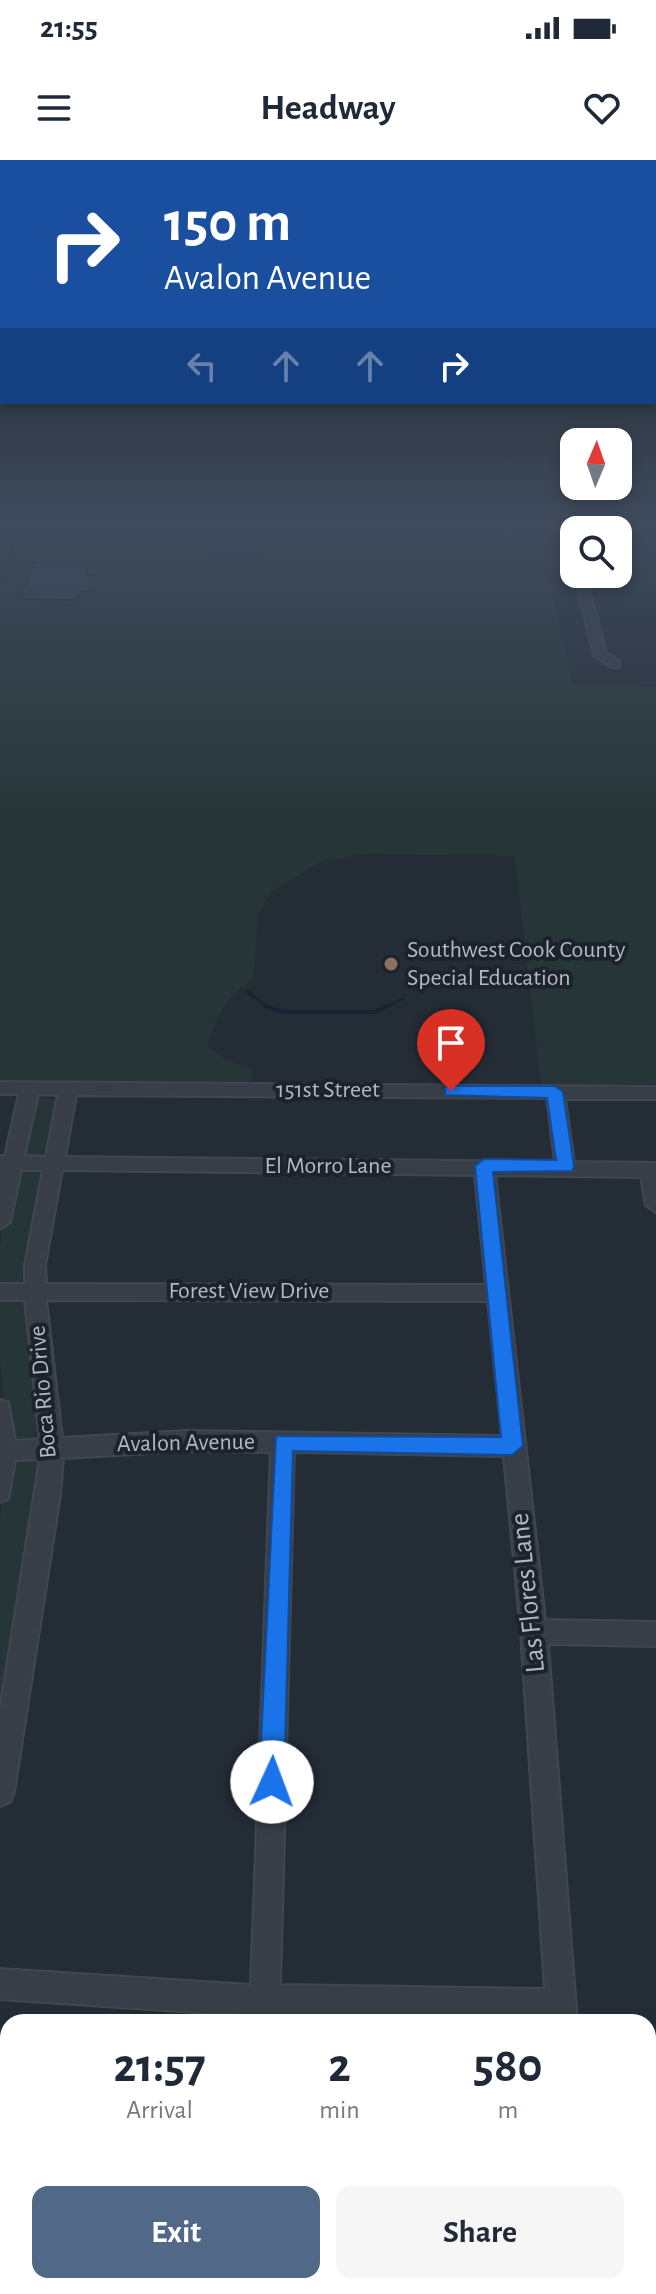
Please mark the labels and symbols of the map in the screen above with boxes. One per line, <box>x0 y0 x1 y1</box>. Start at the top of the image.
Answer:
north arrow <box>560 428 632 500</box>
place label: Southwest Cook County Special Education <box>407 938 626 990</box>
marker: Southwest Cook County Special Education <box>382 955 400 973</box>
pin <box>417 1009 485 1091</box>
street label: 151st Street <box>276 1078 380 1102</box>
street label: El Morro Lane <box>265 1154 391 1178</box>
street label: Forest View Drive <box>169 1279 329 1303</box>
street label: Boca Rio Drive <box>25 1325 61 1459</box>
street label: Avalon Avenue <box>117 1430 255 1456</box>
street label: Las Flores Lane <box>506 1512 550 1674</box>
position arrow <box>230 1740 314 1824</box>

